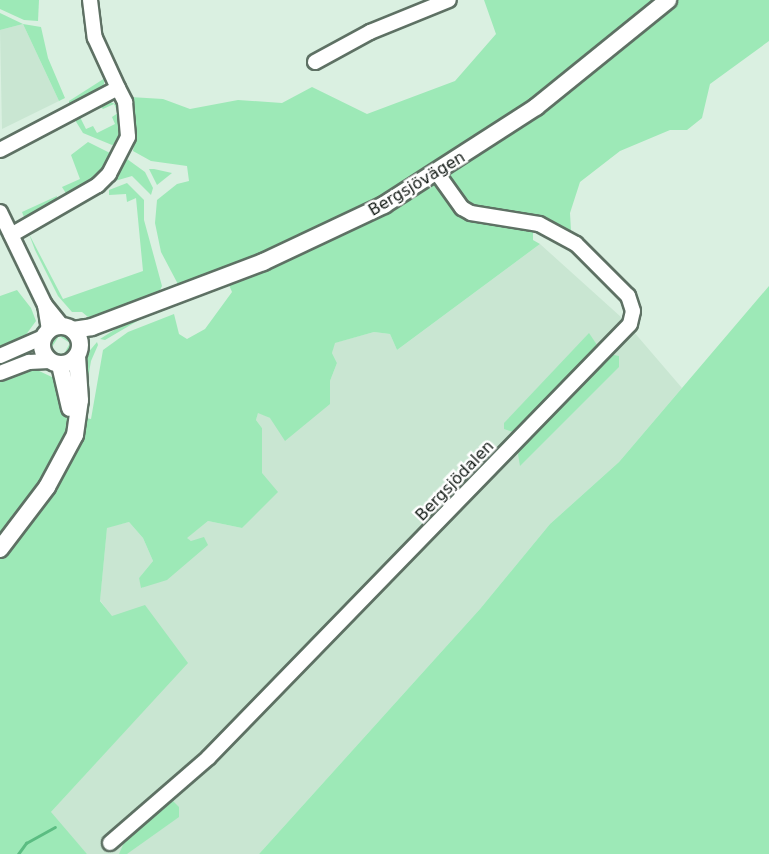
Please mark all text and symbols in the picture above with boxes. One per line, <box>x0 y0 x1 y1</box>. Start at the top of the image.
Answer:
street label: Bergsjövägen <box>365 148 469 220</box>
street label: Bergsjödalen <box>412 437 498 525</box>

